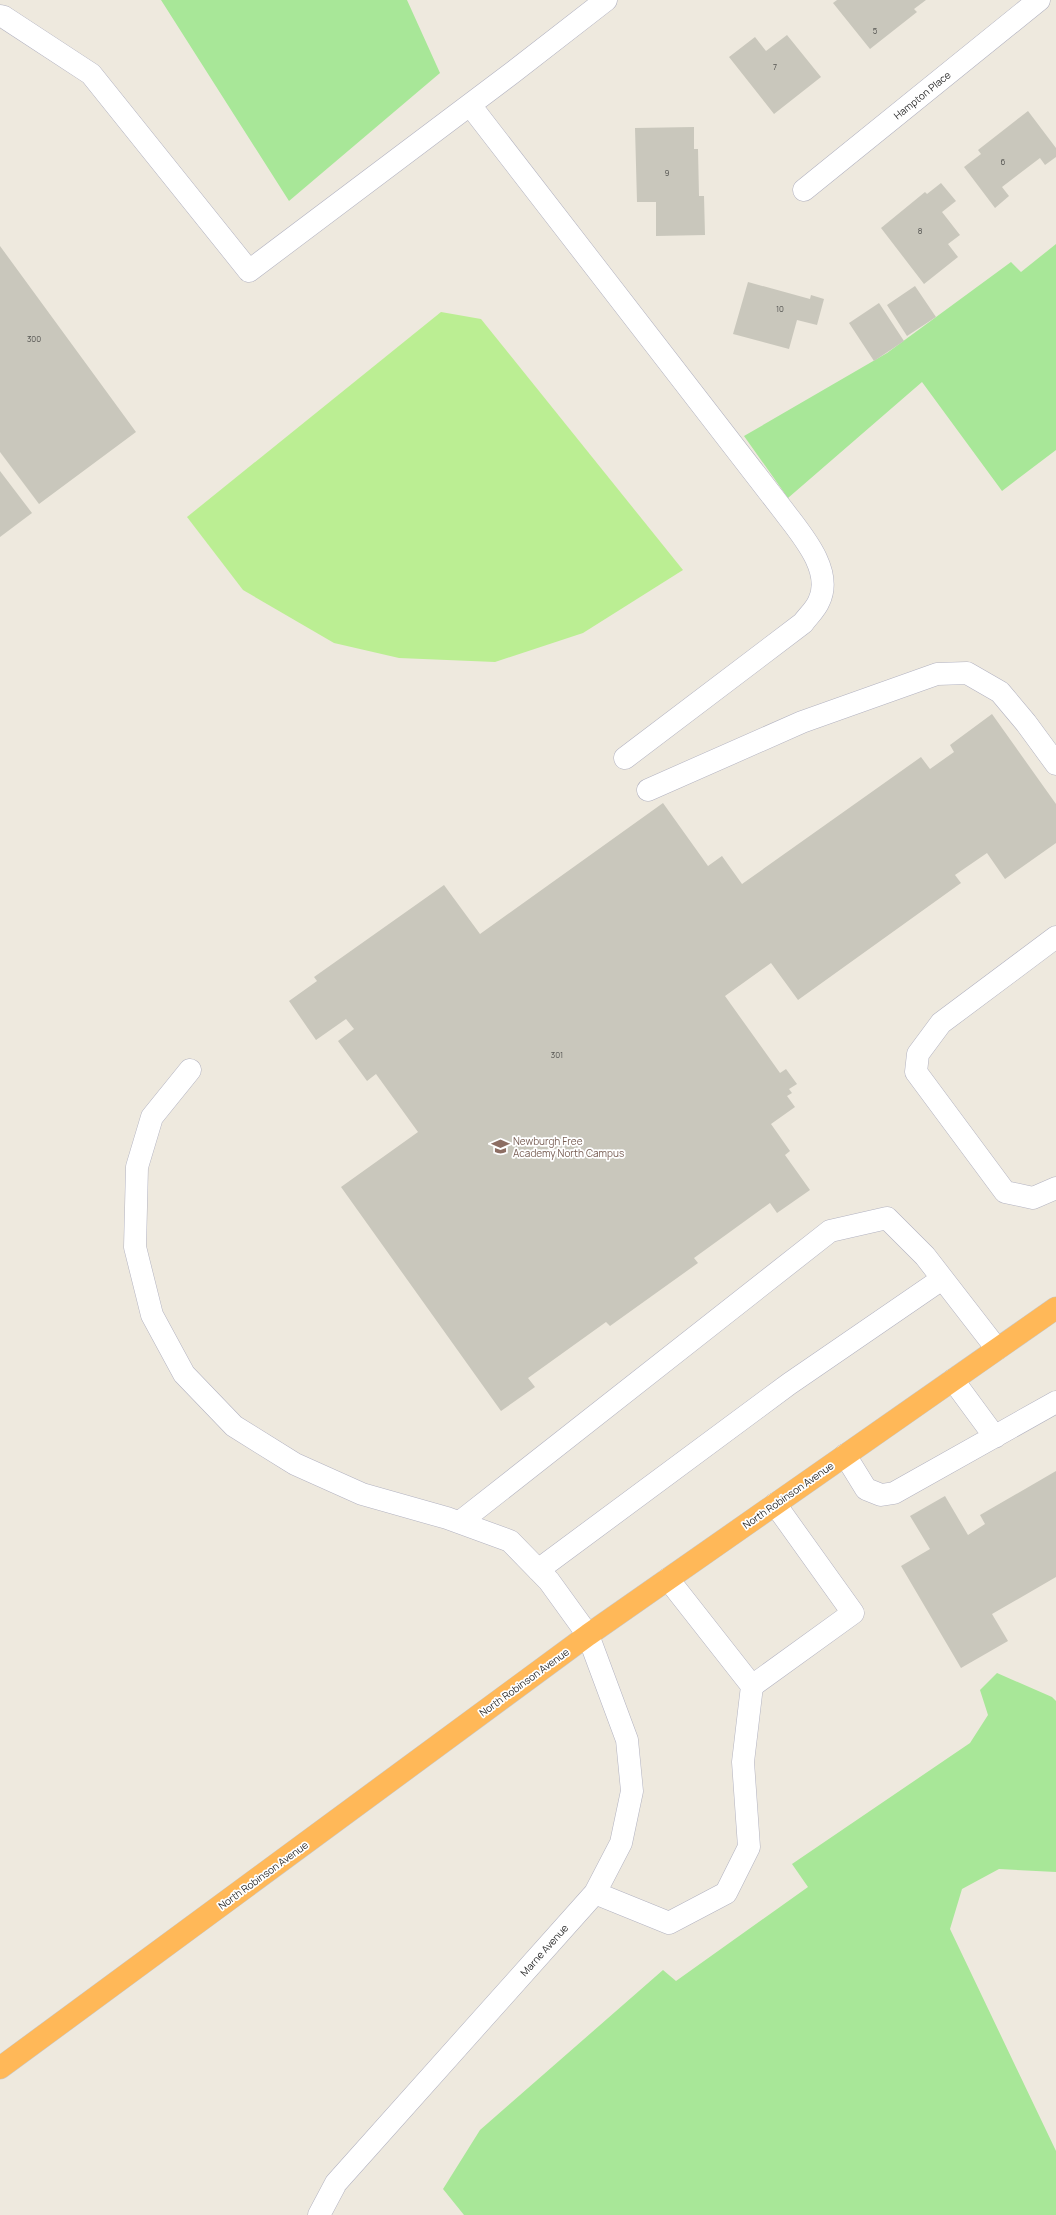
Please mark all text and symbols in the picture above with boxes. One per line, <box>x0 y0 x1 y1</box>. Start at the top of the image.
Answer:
house number: 5 <box>873 25 878 36</box>
house number: 7 <box>773 61 777 72</box>
street label: Hampton Place <box>891 68 954 122</box>
house number: 6 <box>1001 156 1006 167</box>
house number: 9 <box>665 167 670 178</box>
house number: 8 <box>918 225 923 236</box>
house number: 10 <box>776 303 784 314</box>
house number: 300 <box>27 333 41 344</box>
house number: 301 <box>551 1049 563 1060</box>
place label: Newburgh Free Academy North Campus <box>513 1134 624 1160</box>
school or university icon: Newburgh Free Academy North Campus <box>490 1137 510 1157</box>
street label: North Robinson Avenue <box>740 1458 836 1532</box>
street label: North Robinson Avenue <box>476 1644 572 1719</box>
street label: North Robinson Avenue <box>215 1837 311 1912</box>
street label: Marne Avenue <box>517 1921 571 1979</box>

